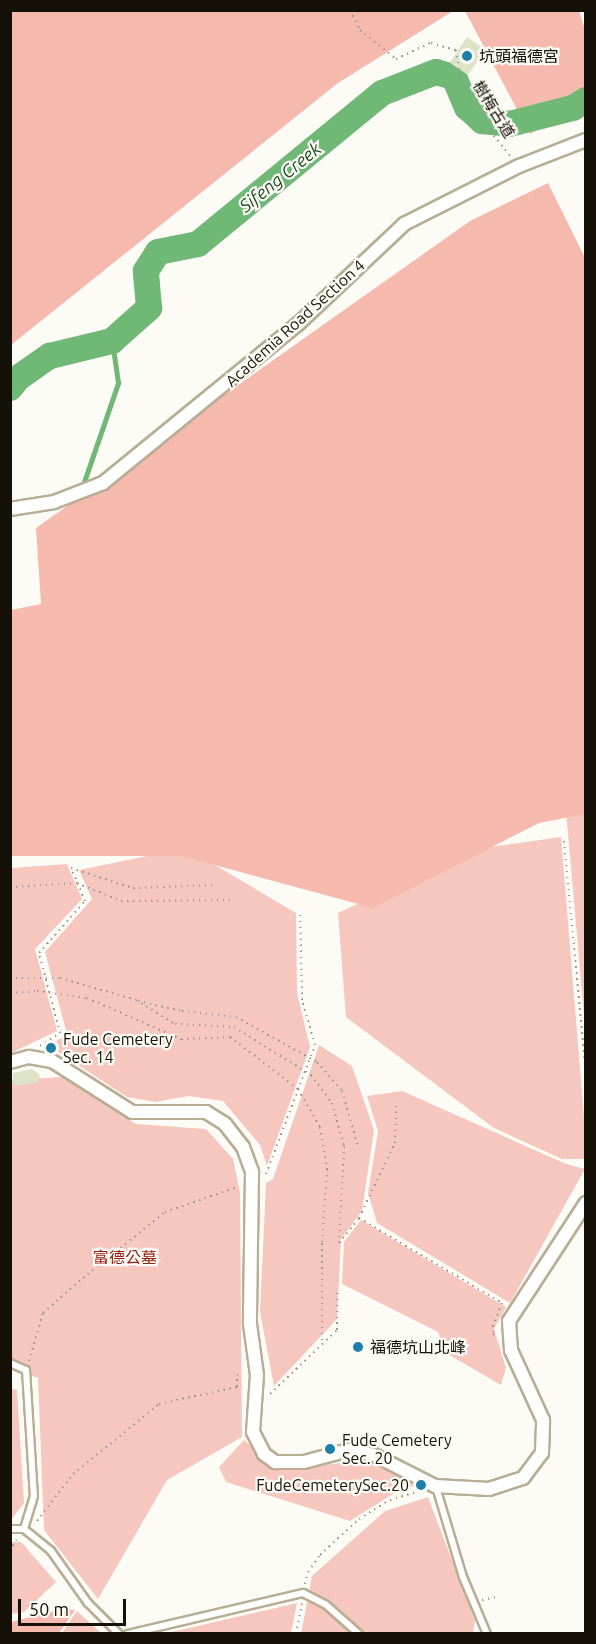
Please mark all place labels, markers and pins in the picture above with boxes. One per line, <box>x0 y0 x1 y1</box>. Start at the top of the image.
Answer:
place label: 坑頭福德宮 <box>479 46 559 66</box>
marker: 坑頭福德宮 <box>460 49 474 63</box>
place label: Fude Cemetery Sec. 14 <box>63 1029 173 1067</box>
marker: Fude Cemetery Sec. 14 <box>44 1041 58 1055</box>
place label: 福德坑山北峰 <box>370 1337 466 1357</box>
marker: 福德坑山北峰 <box>351 1340 365 1354</box>
place label: Fude Cemetery Sec. 20 <box>342 1430 452 1468</box>
marker: Fude Cemetery Sec. 20 <box>323 1442 337 1456</box>
place label: FudeCemeterySec.20 <box>256 1475 409 1495</box>
marker: FudeCemeterySec.20 <box>414 1478 428 1492</box>

